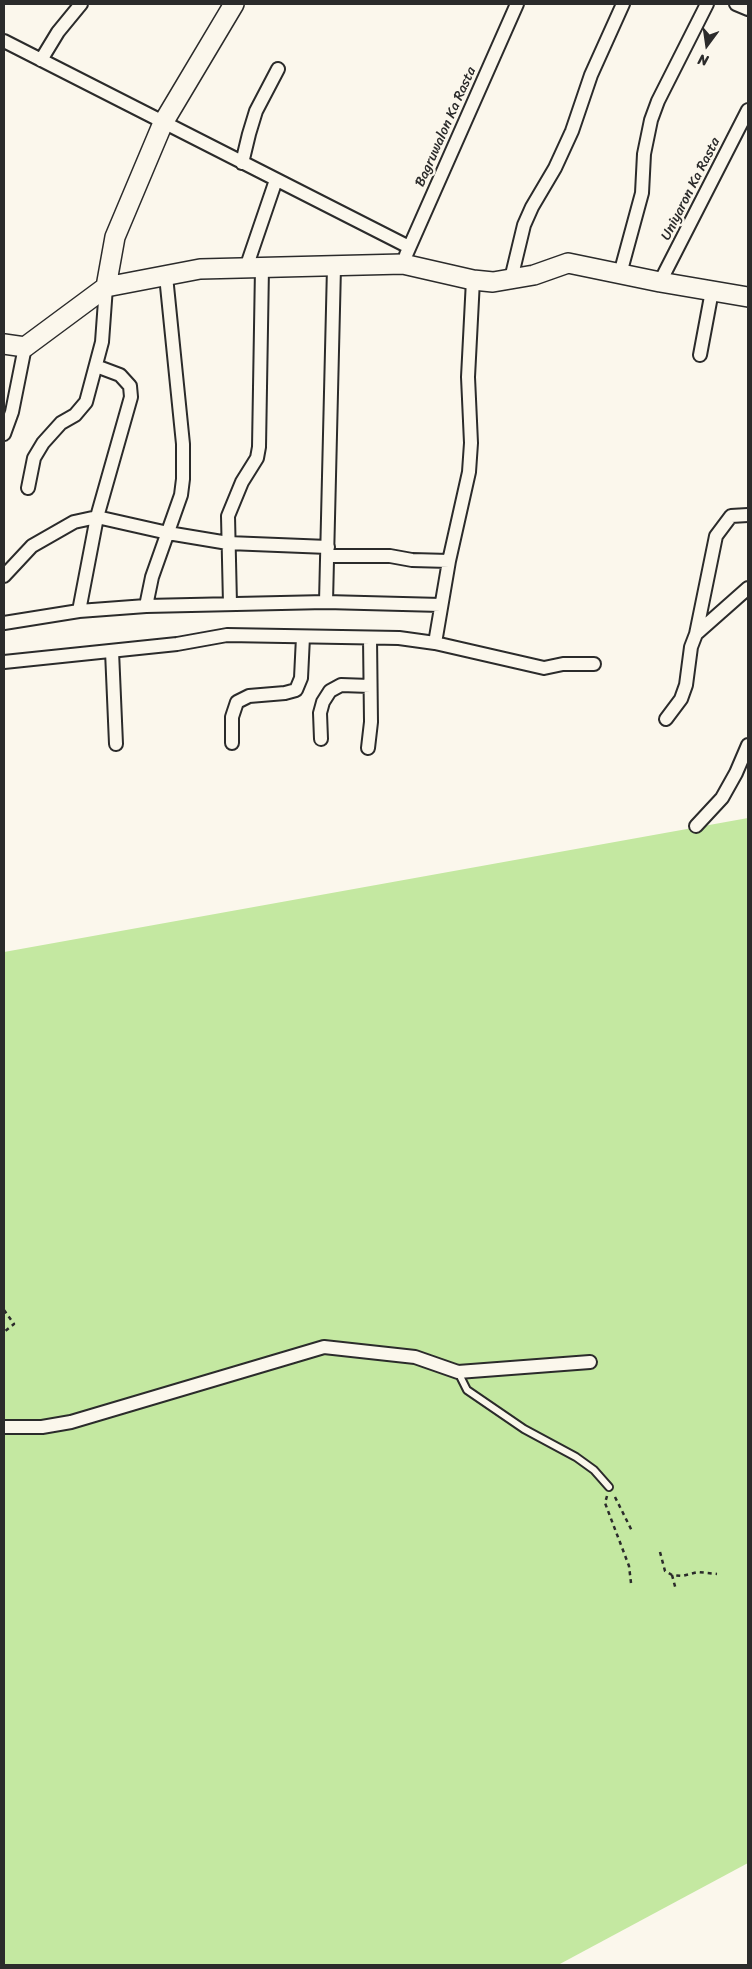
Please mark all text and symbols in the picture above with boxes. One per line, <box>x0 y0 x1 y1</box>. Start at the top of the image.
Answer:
north arrow <box>682 20 732 70</box>
text: N <box>696 47 711 73</box>
street label: Bagruwalon Ka Rasta <box>412 64 480 190</box>
street label: Uniyaron Ka Rasta <box>658 135 724 243</box>

